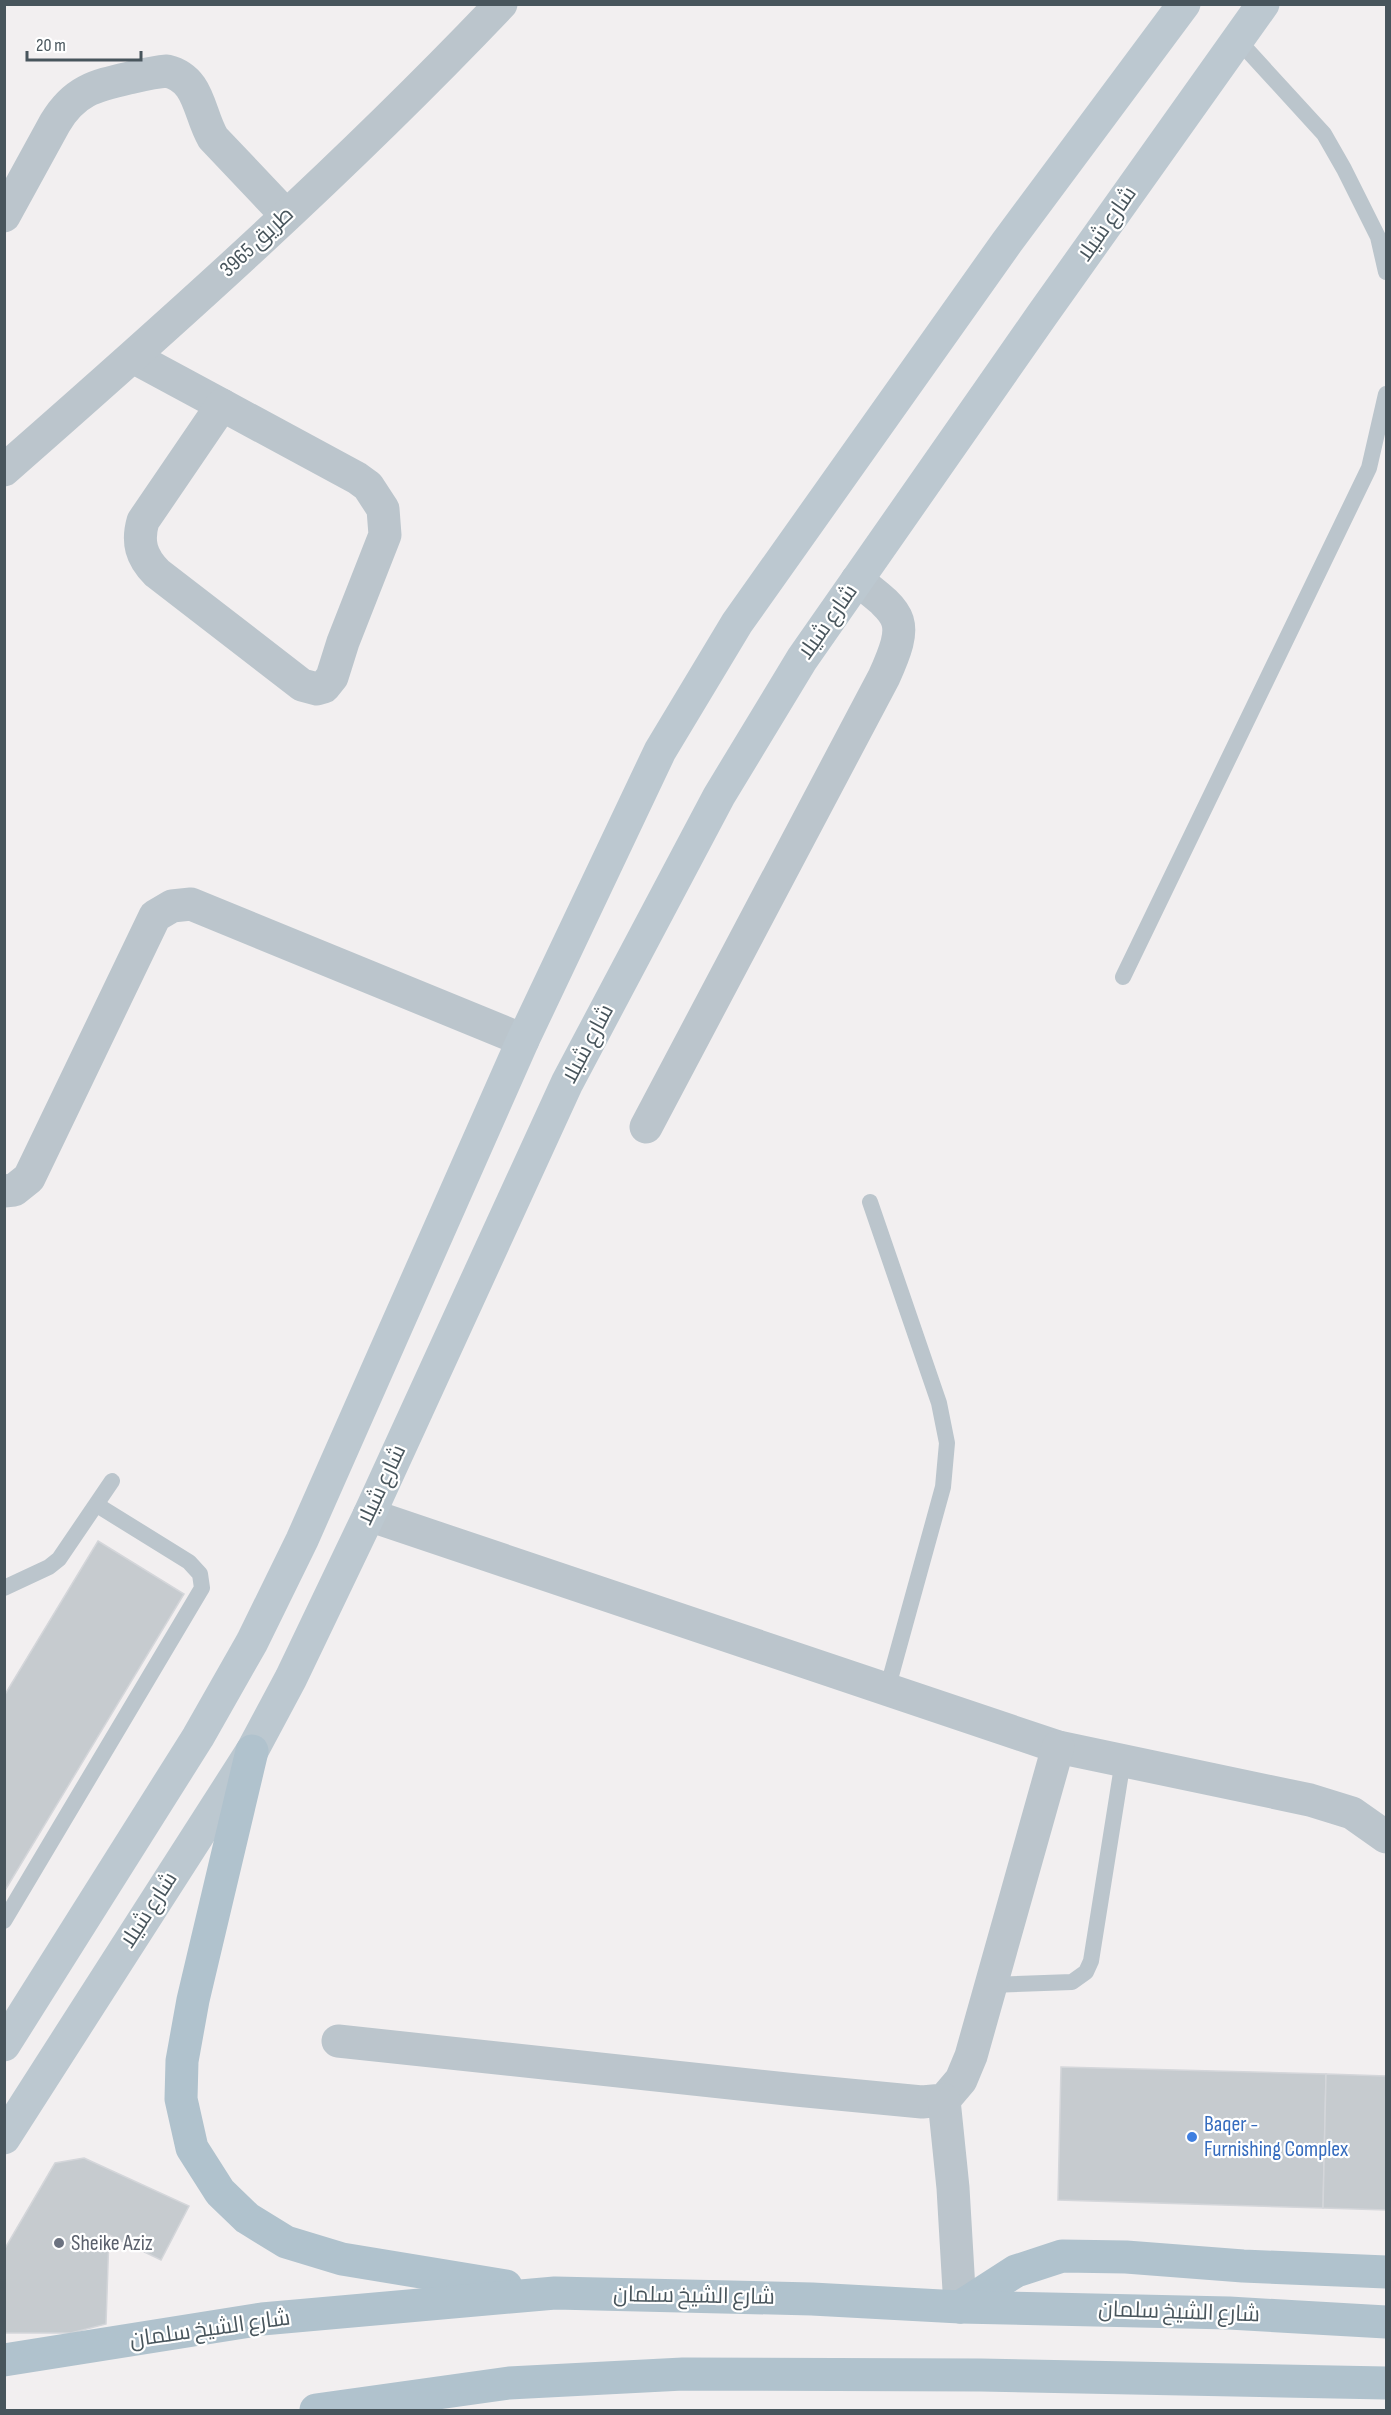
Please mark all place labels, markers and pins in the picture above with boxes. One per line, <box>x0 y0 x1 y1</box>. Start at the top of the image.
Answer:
place label: Baqer - Furnishing Complex <box>1204 2111 1349 2163</box>
marker: Baqer - Furnishing Complex <box>1185 2130 1199 2144</box>
place label: Sheike Aziz <box>71 2230 153 2257</box>
marker: Sheike Aziz <box>52 2236 66 2250</box>

